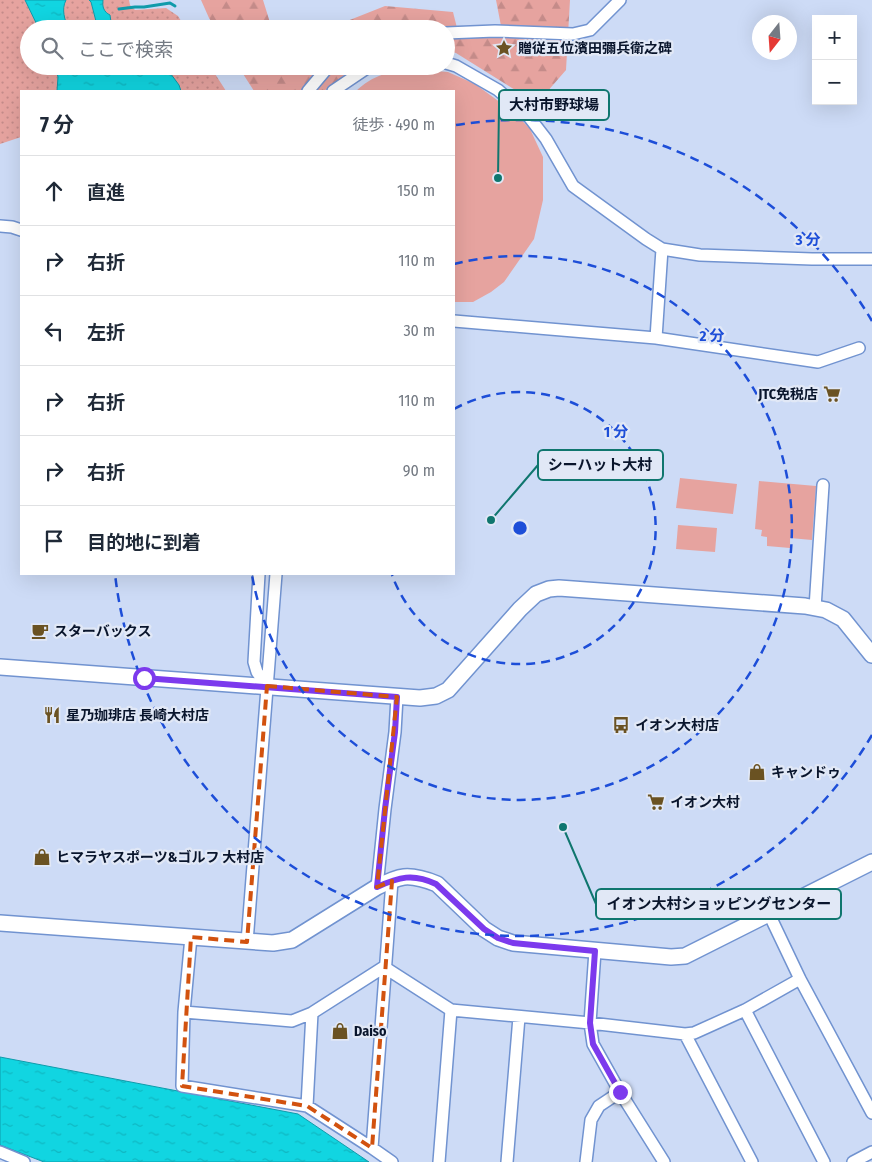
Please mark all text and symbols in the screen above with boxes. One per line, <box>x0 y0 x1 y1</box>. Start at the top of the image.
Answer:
north arrow <box>752 15 797 60</box>
map controls <box>812 15 857 105</box>
button: + <box>812 15 857 60</box>
search box <box>20 20 455 75</box>
icon: search <box>38 34 66 62</box>
text: ここで検索 <box>78 38 173 61</box>
place icon: 贈従五位濱田彌兵衛之碑 <box>494 38 514 58</box>
place label: 贈従五位濱田彌兵衛之碑 <box>518 40 672 57</box>
button: − <box>812 60 857 105</box>
callout: 大村市野球場 <box>499 90 609 120</box>
text: 大村市野球場 <box>509 96 599 114</box>
text: 7 分 <box>40 112 74 138</box>
text: 徒歩 · 490 m <box>352 115 435 134</box>
icon: ahead <box>40 177 68 205</box>
text: 直進 <box>87 181 125 204</box>
text: 150 m <box>397 181 435 200</box>
text: 3 分 <box>794 231 821 249</box>
icon: right <box>40 247 68 275</box>
text: 右折 <box>87 251 125 274</box>
text: 110 m <box>398 251 435 270</box>
icon: left <box>40 317 68 345</box>
text: 左折 <box>87 321 125 344</box>
text: 30 m <box>403 321 435 340</box>
text: 2 分 <box>698 327 725 345</box>
supermarket icon: JTC免税店 <box>822 384 842 404</box>
place label: JTC免税店 <box>757 386 818 403</box>
icon: right <box>40 387 68 415</box>
text: 右折 <box>87 391 125 414</box>
text: 110 m <box>398 391 435 410</box>
text: 1 分 <box>604 423 628 441</box>
callout: シーハット大村 <box>538 450 663 480</box>
text: シーハット大村 <box>548 456 652 474</box>
icon: right <box>40 457 68 485</box>
text: 右折 <box>87 461 125 484</box>
text: 90 m <box>403 461 435 480</box>
centre of rings <box>511 519 529 537</box>
icon: arrive <box>40 527 68 555</box>
text: 目的地に到着 <box>87 531 201 554</box>
cafe icon: スターバックス <box>30 621 50 641</box>
place label: スターバックス <box>54 623 151 640</box>
route start <box>133 667 156 690</box>
restaurant icon: 星乃珈琲店 長崎大村店 <box>42 705 62 725</box>
place label: 星乃珈琲店 長崎大村店 <box>66 707 209 724</box>
bus stop icon: イオン大村店 <box>611 715 631 735</box>
place label: イオン大村店 <box>635 717 719 734</box>
shop icon: キャンドゥ <box>747 762 767 782</box>
place label: キャンドゥ <box>771 764 841 781</box>
supermarket icon: イオン大村 <box>646 792 666 812</box>
place label: イオン大村 <box>670 794 740 811</box>
shop icon: ヒマラヤスポーツ&ゴルフ 大村店 <box>32 847 52 867</box>
place label: ヒマラヤスポーツ&ゴルフ 大村店 <box>56 849 264 866</box>
callout: イオン大村ショッピングセンター <box>596 889 841 919</box>
text: イオン大村ショッピングセンター <box>606 895 832 913</box>
shop icon: Daiso <box>330 1021 350 1041</box>
place label: Daiso <box>354 1023 387 1040</box>
route end <box>609 1081 632 1104</box>

